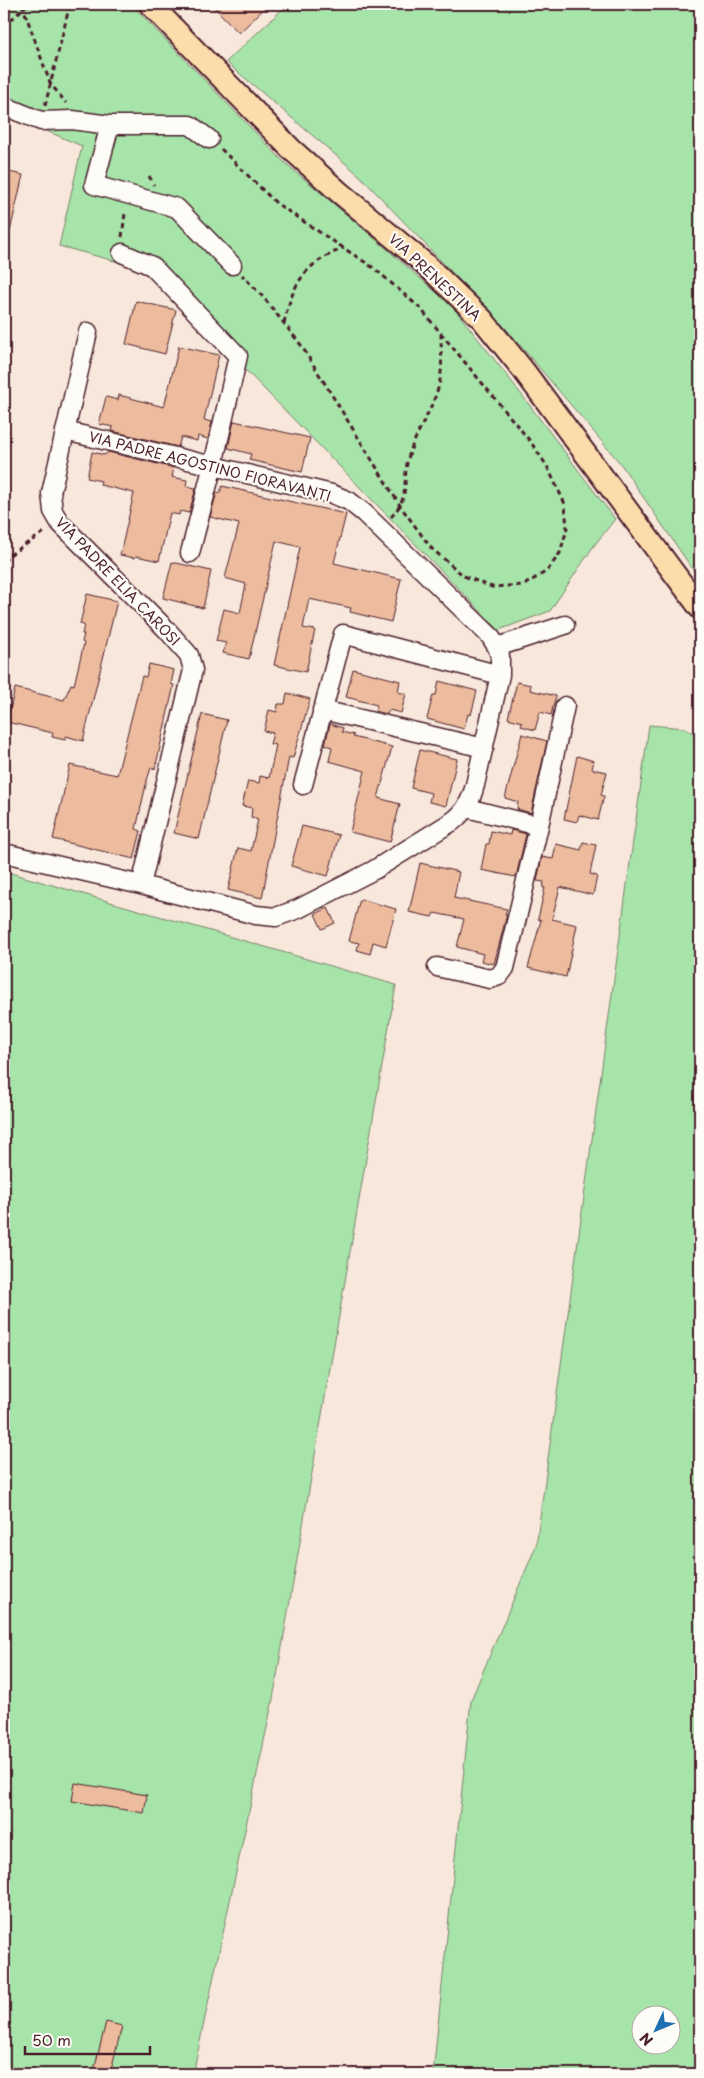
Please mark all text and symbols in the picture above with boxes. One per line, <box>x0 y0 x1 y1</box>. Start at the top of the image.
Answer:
street label: VIA PRENESTINA <box>384 229 486 326</box>
street label: VIA PADRE AGOSTINO FIORAVANTI <box>87 426 333 506</box>
street label: VIA PADRE ELIA CAROSI <box>51 512 185 650</box>
north arrow <box>632 2006 682 2056</box>
scale bar <box>25 2023 150 2055</box>
text: 50 m <box>32 2028 71 2051</box>
text: N <box>635 2028 658 2051</box>

